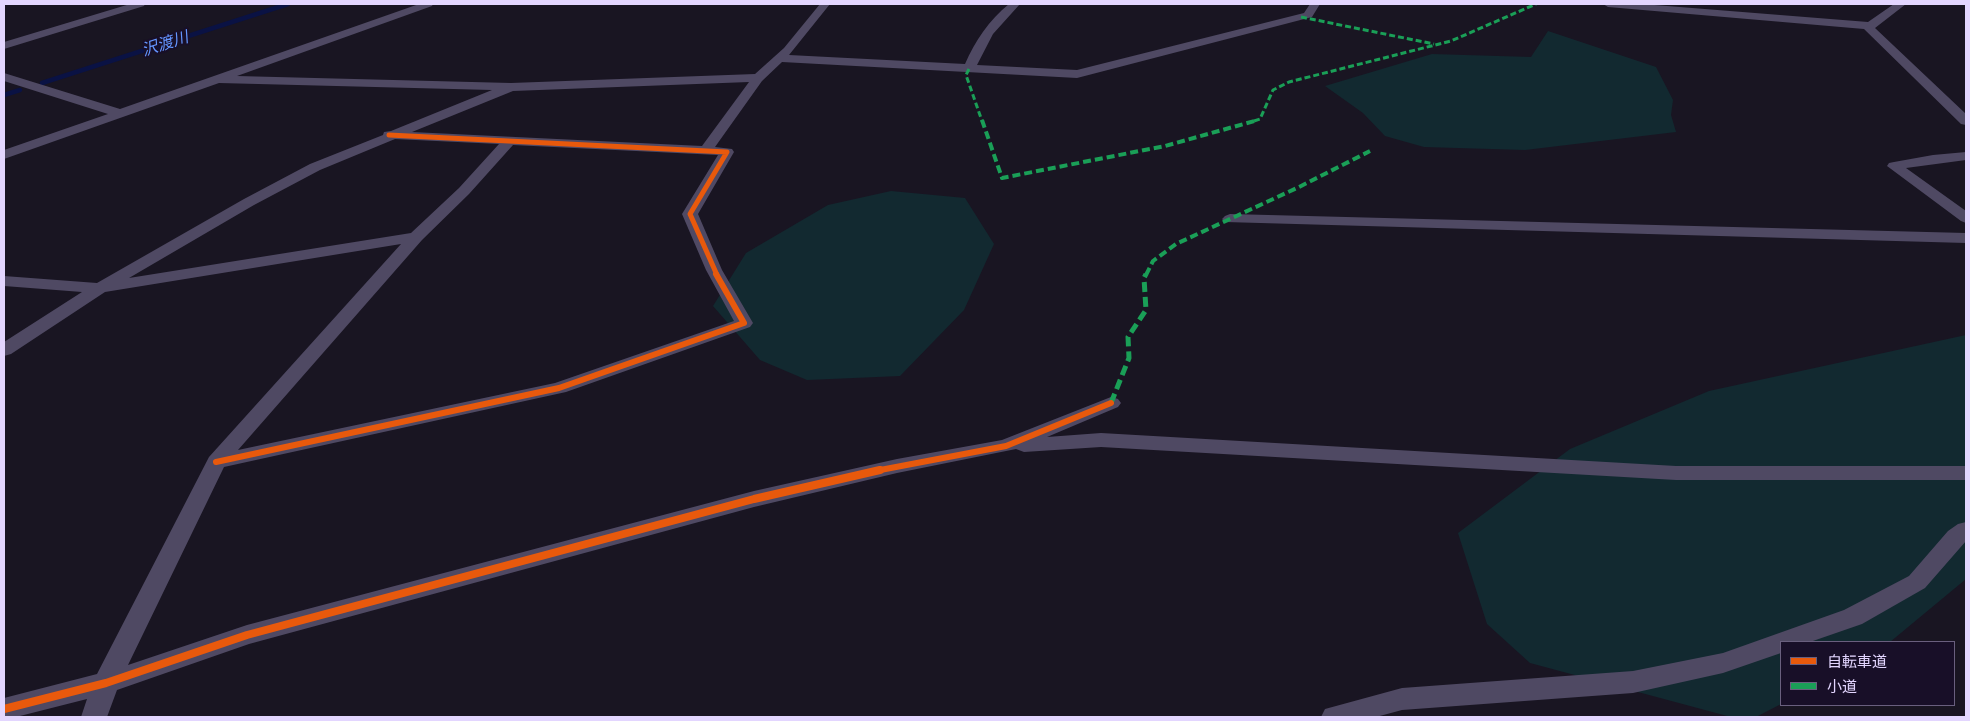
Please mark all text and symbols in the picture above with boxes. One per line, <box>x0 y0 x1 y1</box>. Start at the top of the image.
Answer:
water label: 沢渡川 <box>139 27 191 61</box>
legend <box>1780 641 1955 706</box>
text: 自転車道 <box>1827 653 1887 670</box>
text: 小道 <box>1827 678 1857 695</box>

